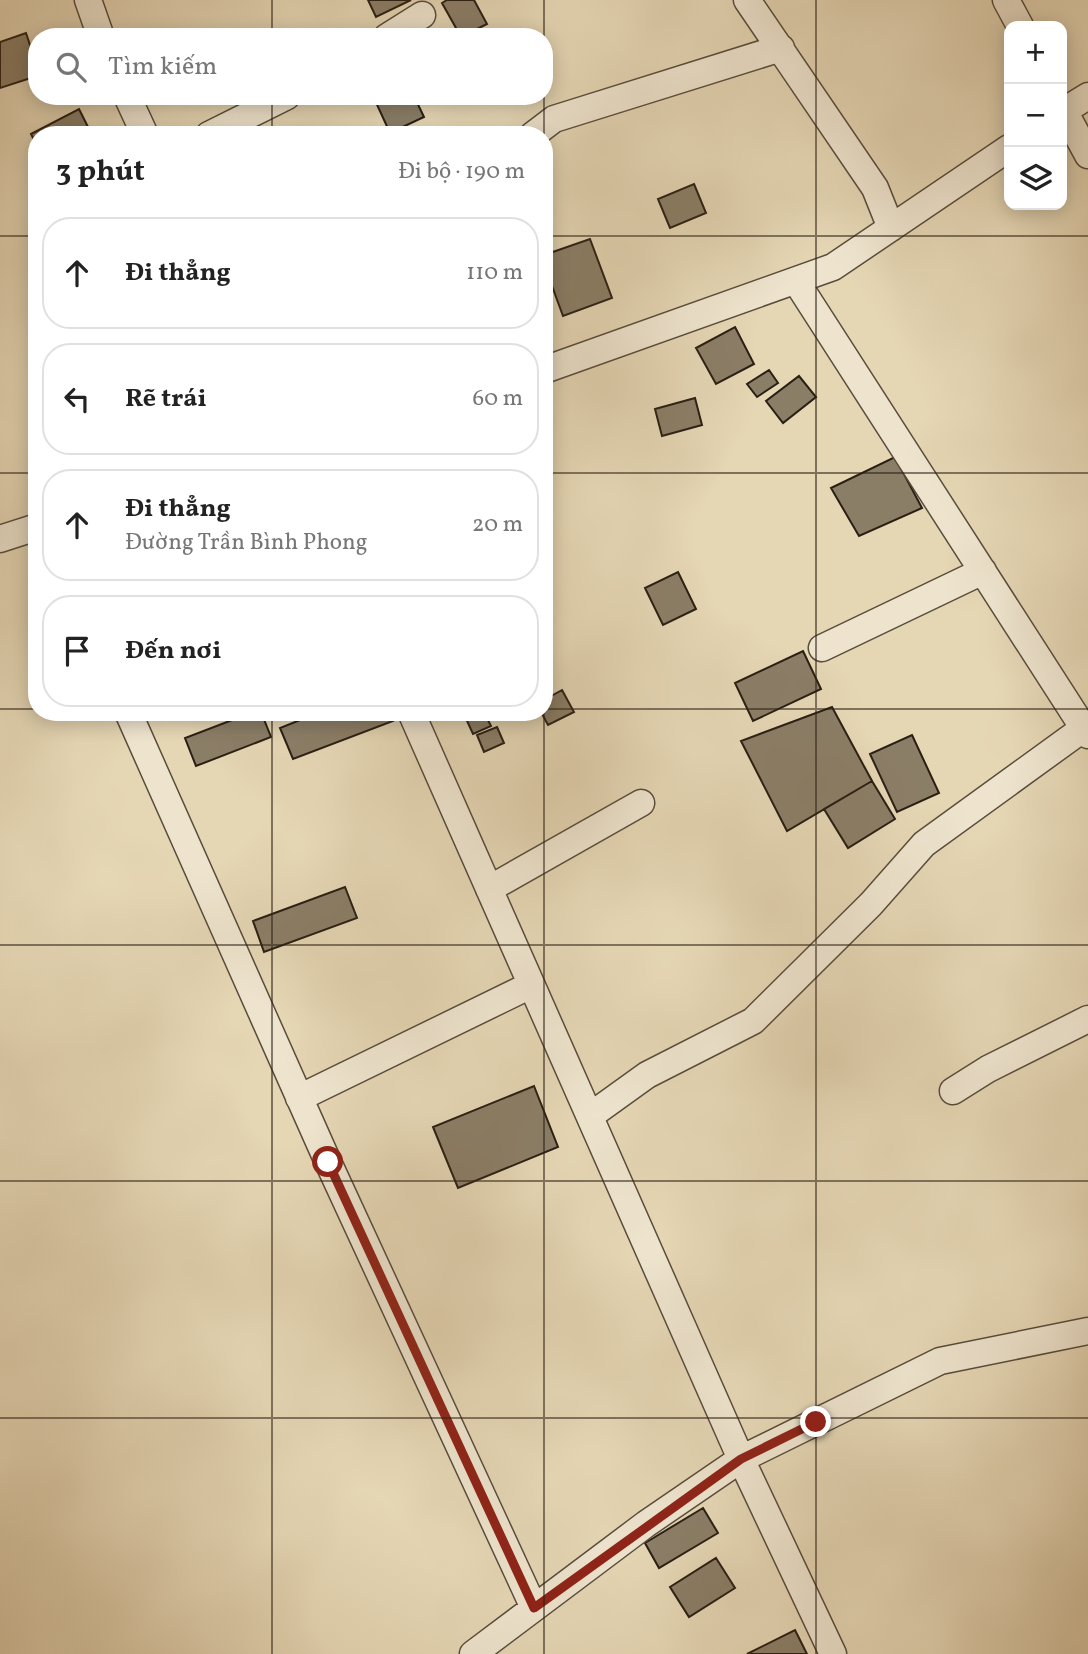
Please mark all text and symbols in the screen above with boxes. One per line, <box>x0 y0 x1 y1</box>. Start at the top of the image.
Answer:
map controls <box>1004 21 1067 210</box>
button: + <box>1004 21 1067 84</box>
search box <box>28 28 553 105</box>
icon: search <box>52 48 90 86</box>
text: Tìm kiếm <box>108 49 217 85</box>
button: − <box>1004 84 1067 147</box>
button: layers <box>1004 147 1067 210</box>
text: 3 phút <box>56 151 145 193</box>
text: Đi bộ · 190 m <box>398 156 525 188</box>
icon: ahead <box>58 254 96 292</box>
text: Đi thẳng <box>125 255 231 291</box>
text: 110 m <box>466 257 523 289</box>
icon: left <box>58 380 96 418</box>
text: Rẽ trái <box>125 381 207 417</box>
text: 60 m <box>473 383 523 415</box>
text: Đi thẳng <box>125 491 231 527</box>
icon: ahead <box>58 506 96 544</box>
text: 20 m <box>472 509 523 541</box>
text: Đường Trần Bình Phong <box>125 527 368 559</box>
icon: arrive <box>58 632 96 670</box>
text: Đến nơi <box>125 633 221 669</box>
route start <box>312 1146 343 1177</box>
route end <box>800 1406 831 1437</box>

